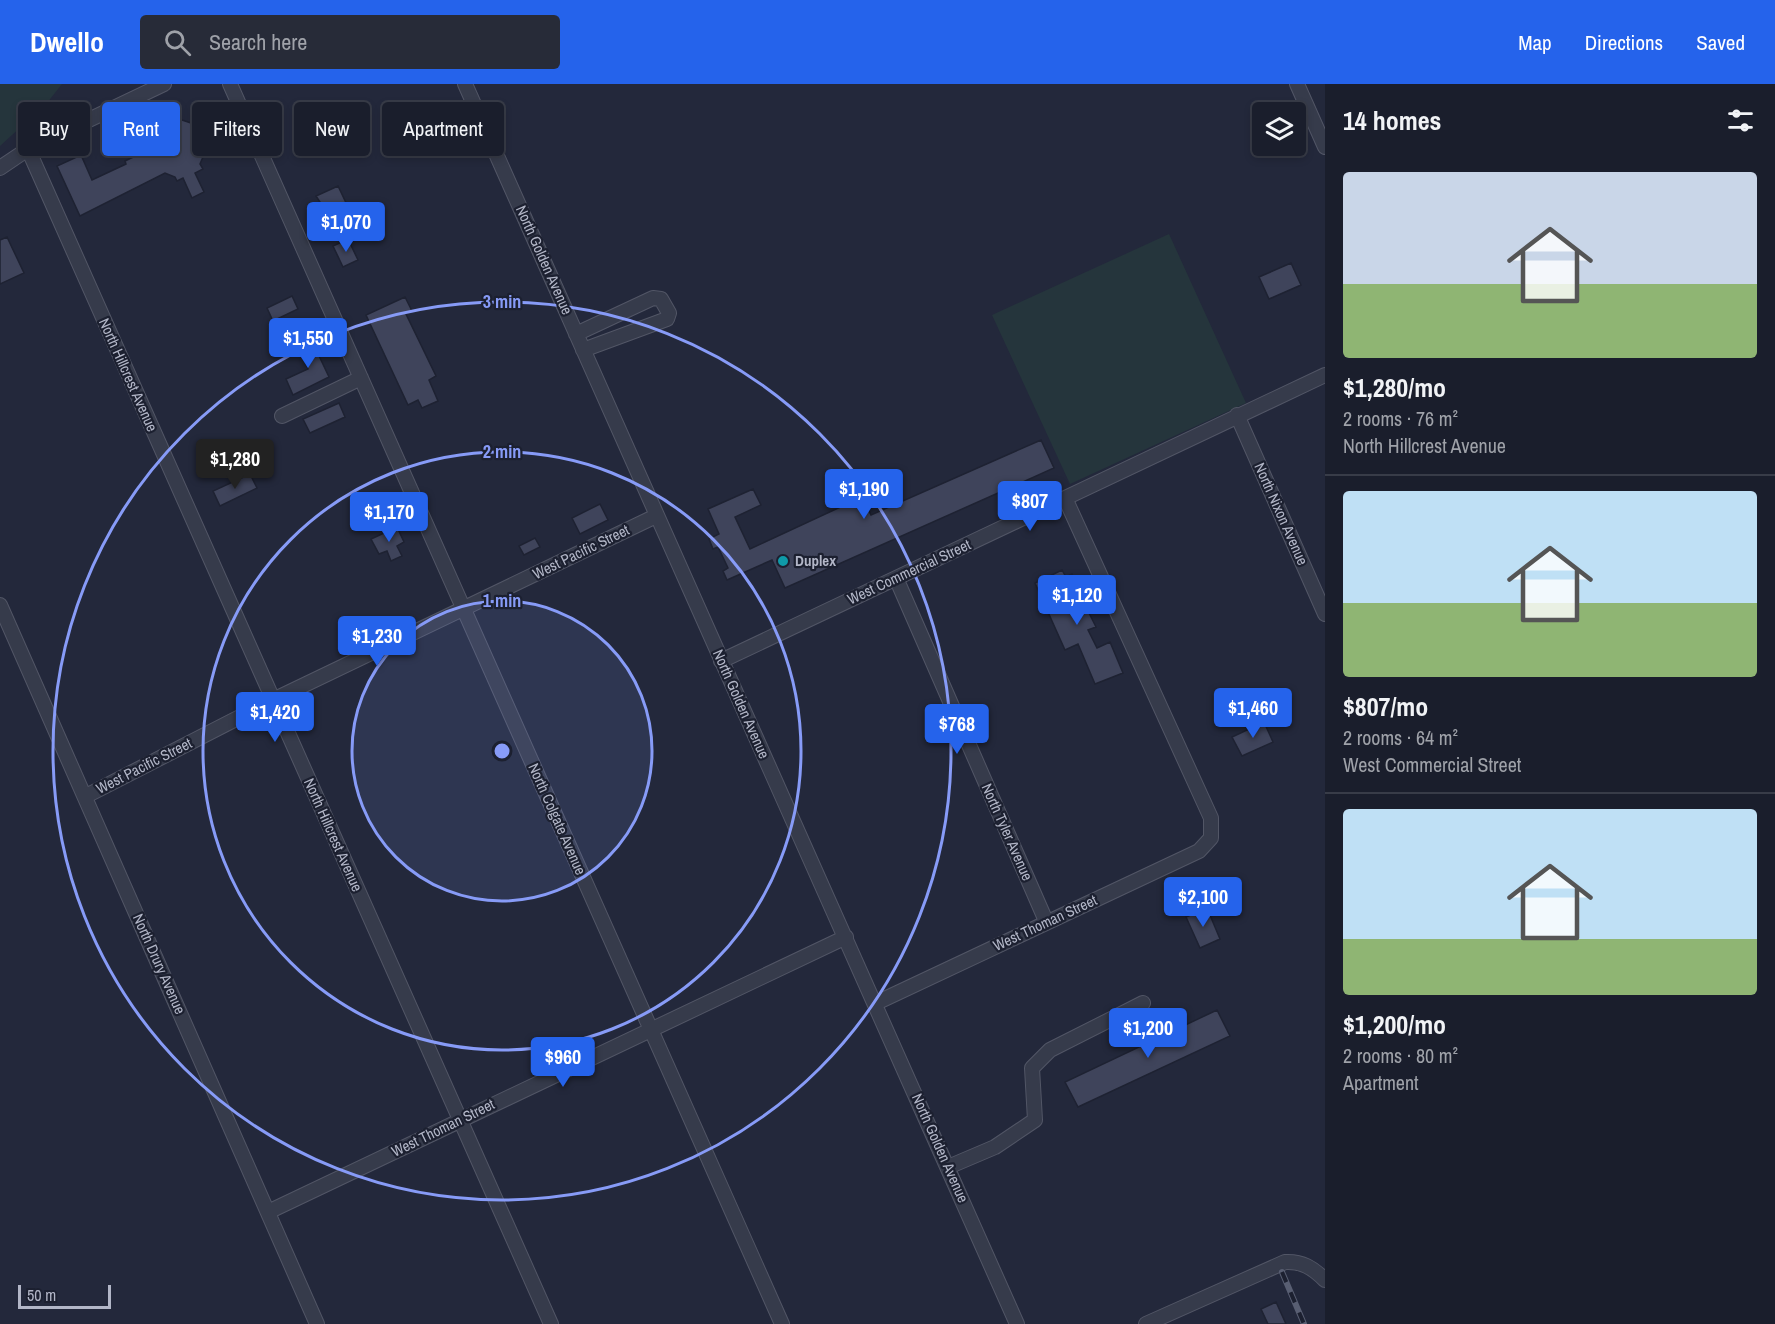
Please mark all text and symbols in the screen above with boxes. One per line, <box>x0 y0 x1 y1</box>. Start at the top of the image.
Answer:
search box <box>140 15 560 69</box>
text: Dwello <box>30 23 104 61</box>
icon: search <box>161 26 194 59</box>
text: Search here <box>209 27 307 57</box>
text: Map <box>1518 28 1552 57</box>
text: Directions <box>1585 28 1663 57</box>
text: Saved <box>1696 28 1745 57</box>
chip: Buy <box>18 102 90 156</box>
chip: Rent <box>102 102 180 156</box>
chip: Filters <box>192 102 282 156</box>
chip: New <box>294 102 370 156</box>
chip: Apartment <box>382 102 504 156</box>
map controls <box>1252 102 1306 156</box>
button: layers <box>1252 102 1306 156</box>
text: 14 homes <box>1343 103 1441 138</box>
icon: filters <box>1724 104 1757 137</box>
pin: $1,070 <box>297 202 395 253</box>
street label: North Golden Avenue <box>511 202 578 318</box>
text: $1,070 <box>321 208 371 235</box>
icon: home <box>1496 211 1604 319</box>
text: 3 min <box>483 289 521 314</box>
street label: North Hillcrest Avenue <box>94 315 163 435</box>
pin: $1,550 <box>259 318 357 369</box>
text: $1,550 <box>283 324 333 351</box>
text: $1,280/mo <box>1343 370 1446 405</box>
text: 2 rooms · 76 m² <box>1343 405 1458 432</box>
text: North Hillcrest Avenue <box>1343 432 1506 459</box>
pin: $1,280 <box>186 439 284 490</box>
text: 2 min <box>483 439 521 464</box>
text: $1,280 <box>210 445 260 472</box>
street label: North Nixon Avenue <box>1250 459 1313 568</box>
pin: $1,190 <box>815 469 913 520</box>
text: $1,190 <box>839 475 889 502</box>
pin: $807 <box>994 481 1066 532</box>
text: $807 <box>1012 487 1048 514</box>
pin: $1,170 <box>340 492 438 543</box>
text: $1,170 <box>364 498 414 525</box>
street label: West Pacific Street <box>529 519 633 584</box>
icon: home <box>1496 530 1604 638</box>
street label: West Commercial Street <box>844 534 974 609</box>
place label: Duplex <box>795 550 836 571</box>
marker: Duplex <box>776 554 790 568</box>
pin: $1,120 <box>1028 575 1126 626</box>
text: $1,120 <box>1052 581 1102 608</box>
text: 1 min <box>483 588 521 613</box>
pin: $1,230 <box>328 616 426 667</box>
text: $1,230 <box>352 622 402 649</box>
street label: North Golden Avenue <box>708 646 775 762</box>
pin: $1,460 <box>1204 688 1302 739</box>
text: $807/mo <box>1343 689 1428 724</box>
pin: $1,420 <box>226 692 324 743</box>
text: $1,460 <box>1228 694 1278 721</box>
text: $1,420 <box>250 698 300 725</box>
pin: $768 <box>921 704 993 755</box>
text: $768 <box>939 710 975 737</box>
text: 2 rooms · 64 m² <box>1343 724 1458 751</box>
street label: West Pacific Street <box>92 732 196 799</box>
centre of rings <box>492 741 512 761</box>
text: West Commercial Street <box>1343 751 1521 778</box>
street label: North Colgate Avenue <box>523 760 592 878</box>
street label: North Hillcrest Avenue <box>299 775 368 895</box>
street label: North Tyler Avenue <box>977 780 1038 884</box>
icon: home <box>1496 848 1604 956</box>
pin: $2,100 <box>1154 877 1252 928</box>
text: $2,100 <box>1178 883 1228 910</box>
street label: West Thoman Street <box>989 889 1101 956</box>
street label: North Drury Avenue <box>128 910 191 1017</box>
text: $1,200/mo <box>1343 1007 1446 1042</box>
pin: $1,200 <box>1099 1008 1197 1059</box>
text: $1,200 <box>1123 1014 1173 1041</box>
pin: $960 <box>527 1037 599 1088</box>
text: 2 rooms · 80 m² <box>1343 1042 1458 1069</box>
text: $960 <box>545 1043 581 1070</box>
text: Apartment <box>1343 1069 1419 1096</box>
street label: North Golden Avenue <box>907 1090 974 1206</box>
street label: West Thoman Street <box>388 1093 498 1162</box>
scale bar <box>18 1282 111 1310</box>
text: 50 m <box>27 1284 56 1306</box>

